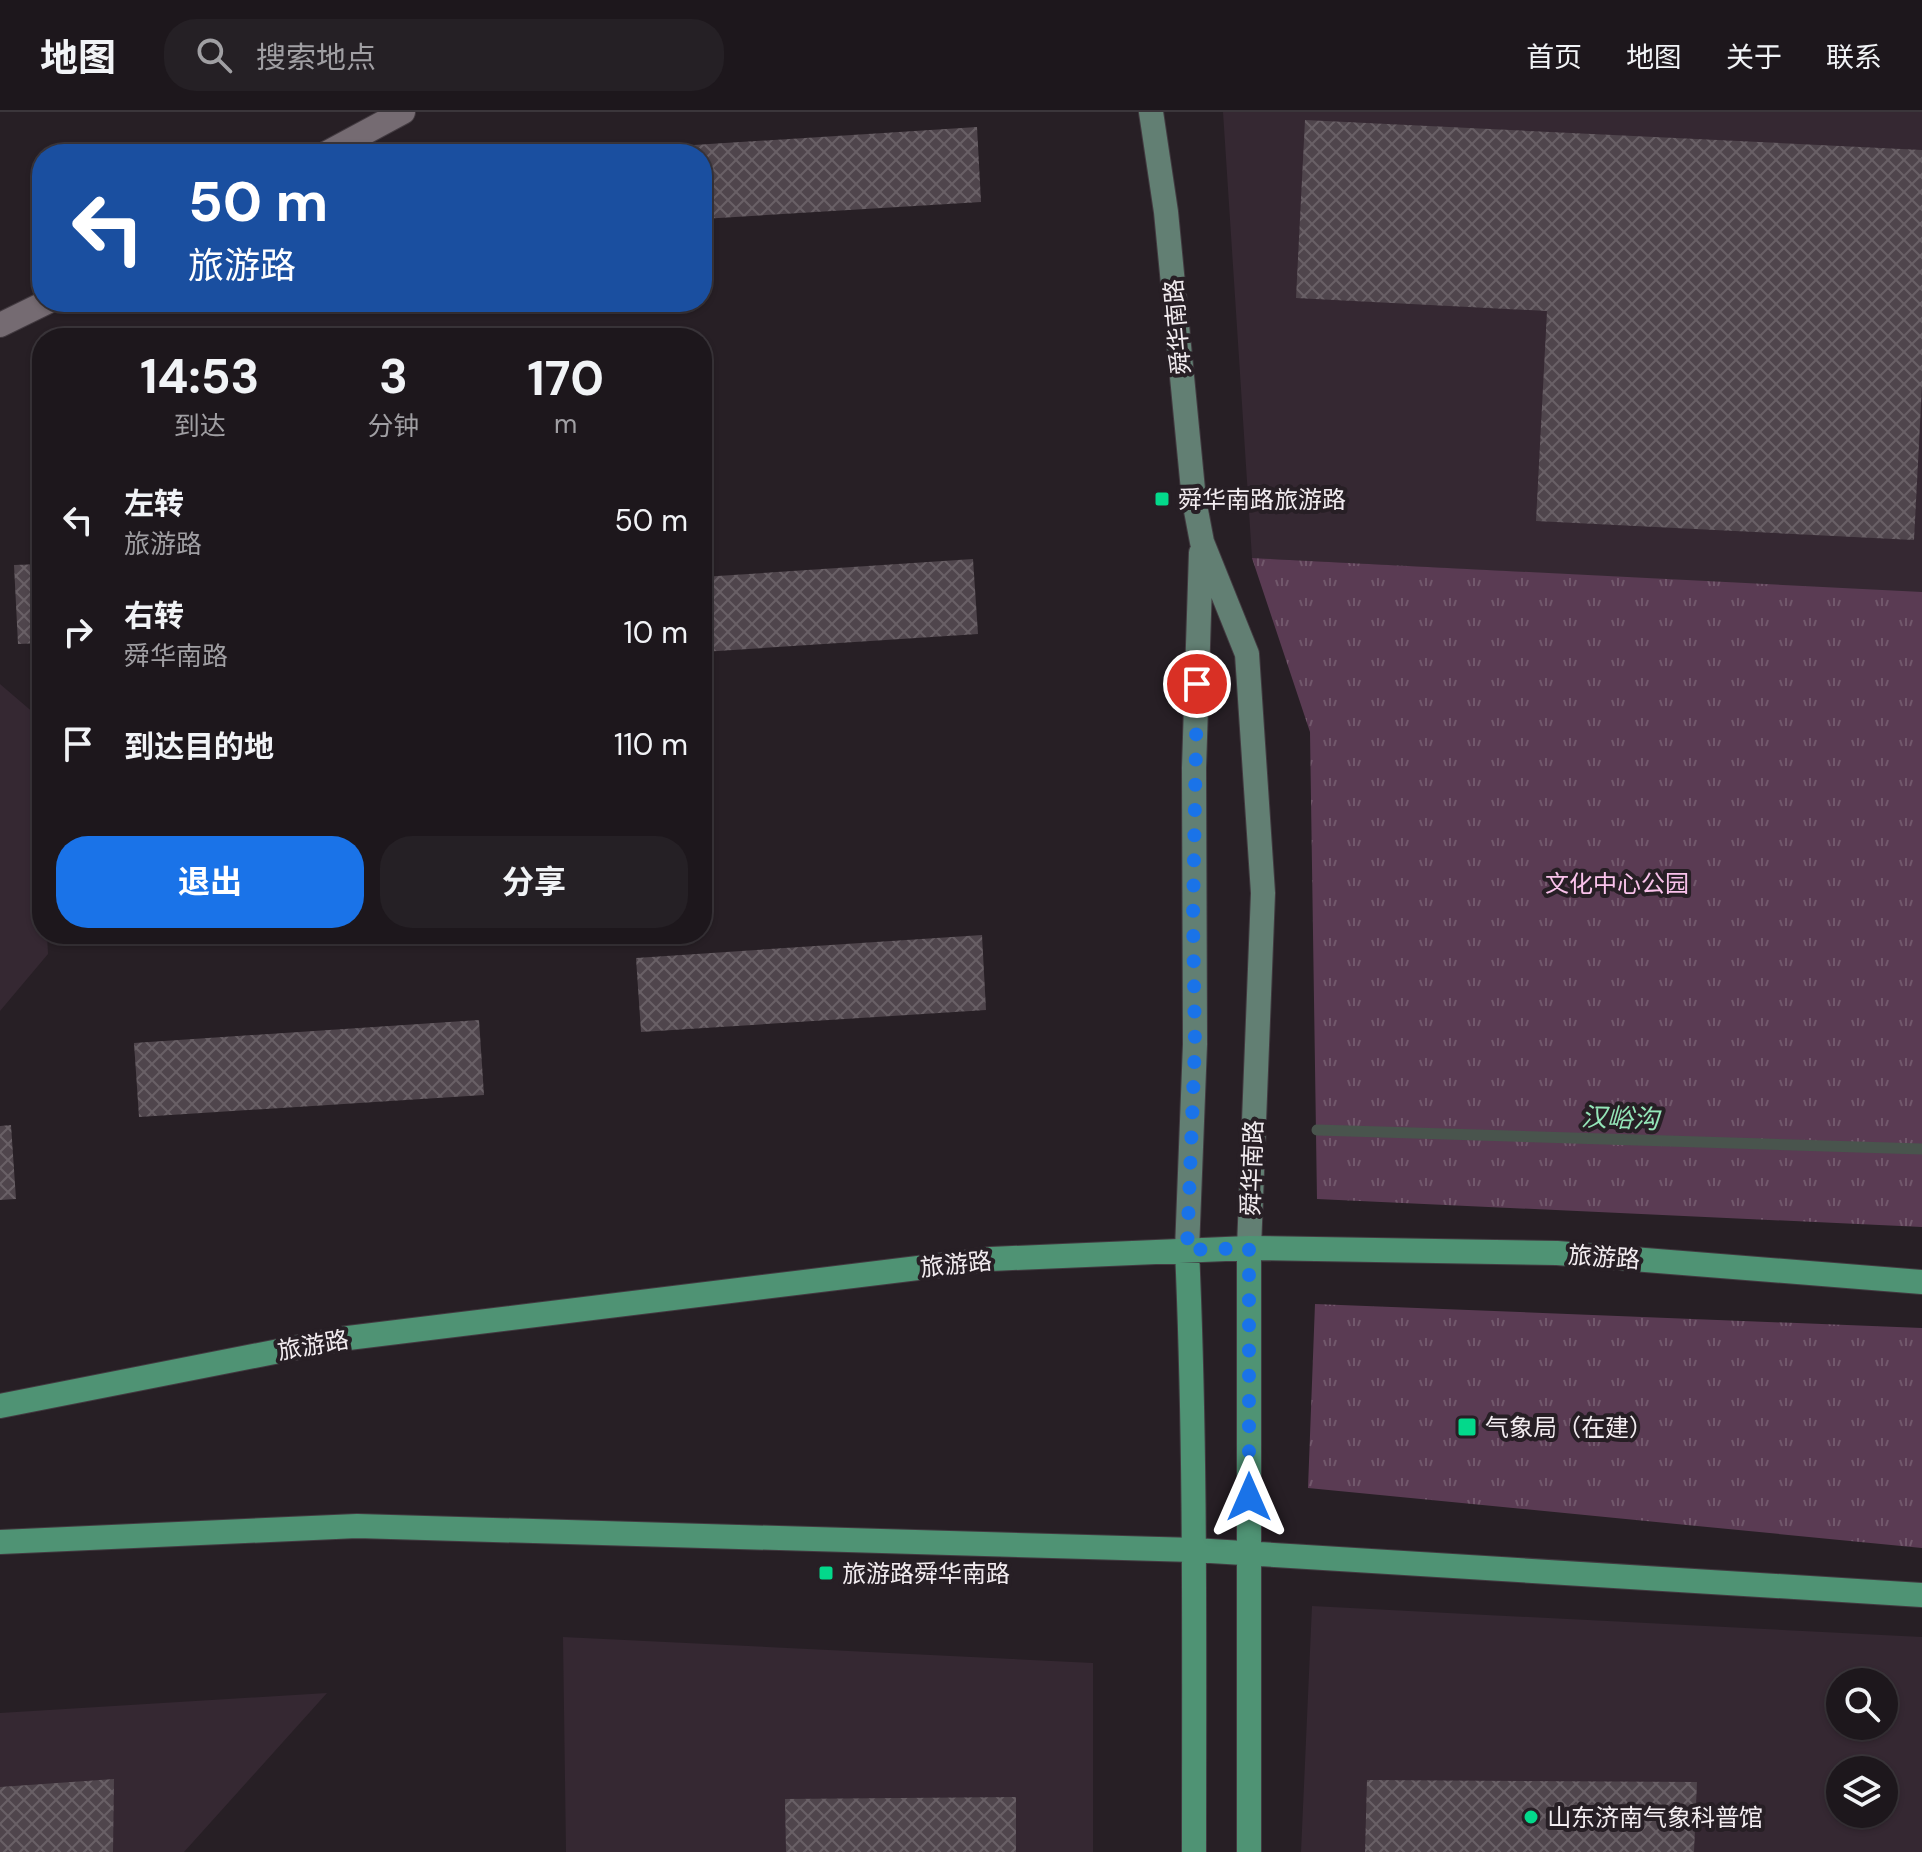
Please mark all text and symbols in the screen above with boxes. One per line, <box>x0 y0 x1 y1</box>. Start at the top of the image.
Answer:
search box <box>164 19 724 91</box>
text: 地图 <box>40 33 116 83</box>
icon: search <box>192 33 236 77</box>
text: 搜索地点 <box>256 38 376 77</box>
text: 首页 <box>1526 39 1582 76</box>
text: 地图 <box>1626 39 1682 76</box>
text: 关于 <box>1726 39 1782 76</box>
text: 联系 <box>1826 39 1882 76</box>
text: 50 m <box>188 165 328 238</box>
icon: left <box>56 176 160 280</box>
text: 旅游路 <box>188 242 296 289</box>
street label: 舜华南路 <box>1157 278 1197 376</box>
text: 14:53 <box>140 345 260 408</box>
text: 3 <box>379 345 408 408</box>
text: 170 <box>527 347 604 410</box>
text: m <box>554 407 577 441</box>
text: 到达 <box>174 409 226 443</box>
text: 分钟 <box>367 409 419 443</box>
text: 左转 <box>124 484 184 523</box>
place label: 舜华南路旅游路 <box>1178 484 1346 515</box>
marker: 舜华南路旅游路 <box>1153 490 1171 508</box>
icon: left <box>56 498 100 542</box>
text: 50 m <box>614 501 688 540</box>
text: 旅游路 <box>124 527 202 561</box>
text: 右转 <box>124 596 184 635</box>
icon: right <box>56 610 100 654</box>
text: 10 m <box>623 613 688 652</box>
text: 舜华南路 <box>124 639 228 673</box>
pin <box>1163 650 1231 718</box>
icon: arrive <box>1175 662 1219 706</box>
icon: arrive <box>56 722 100 766</box>
text: 110 m <box>614 725 688 764</box>
text: 到达目的地 <box>124 727 274 766</box>
button: 退出 <box>56 836 364 928</box>
button: 分享 <box>380 836 688 928</box>
park label: 文化中心公园 <box>1545 868 1689 899</box>
water label: 汉峪沟 <box>1580 1100 1663 1136</box>
street label: 舜华南路 <box>1235 1119 1269 1217</box>
street label: 旅游路 <box>1567 1239 1641 1275</box>
street label: 旅游路 <box>919 1245 993 1283</box>
street label: 旅游路 <box>275 1323 351 1367</box>
place label: 气象局（在建） <box>1485 1412 1653 1443</box>
marker: 气象局（在建） <box>1456 1416 1478 1438</box>
position arrow <box>1207 1455 1291 1539</box>
place label: 旅游路舜华南路 <box>842 1558 1010 1589</box>
marker: 旅游路舜华南路 <box>817 1564 835 1582</box>
map controls <box>1826 1668 1898 1828</box>
button: search <box>1826 1668 1898 1740</box>
button: layers <box>1826 1756 1898 1828</box>
place label: 山东济南气象科普馆 <box>1547 1802 1763 1833</box>
marker: 山东济南气象科普馆 <box>1522 1808 1540 1826</box>

